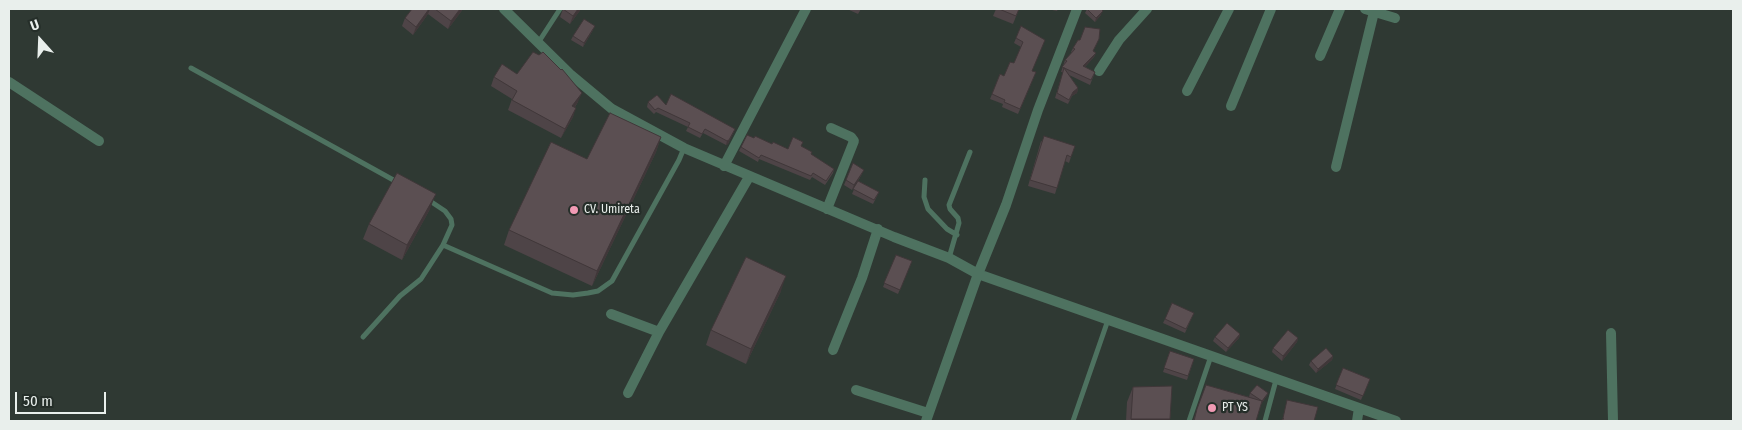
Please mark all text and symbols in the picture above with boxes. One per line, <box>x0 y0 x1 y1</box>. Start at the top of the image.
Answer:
north arrow <box>15 15 65 65</box>
text: U <box>28 16 41 35</box>
place label: CV. Umireta <box>584 203 640 217</box>
marker: CV. Umireta <box>568 204 580 216</box>
scale bar <box>18 382 109 414</box>
text: 50 m <box>23 392 53 410</box>
place label: PT YS <box>1222 401 1248 415</box>
marker: PT YS <box>1206 402 1218 414</box>

